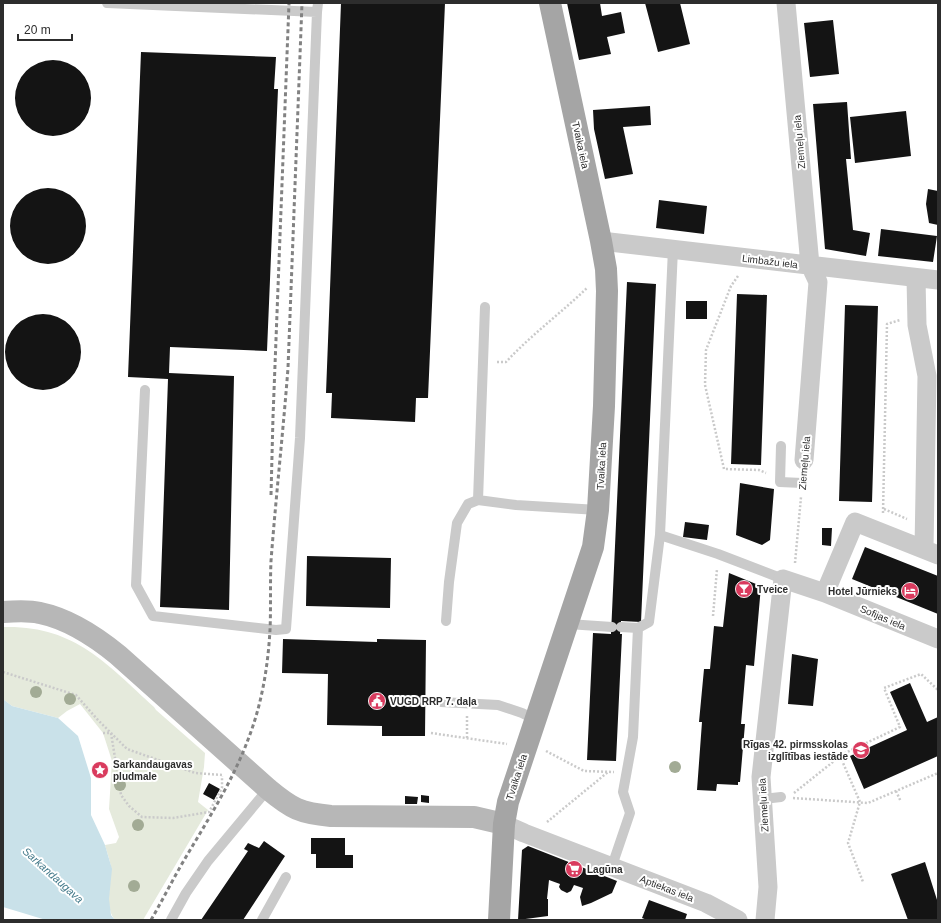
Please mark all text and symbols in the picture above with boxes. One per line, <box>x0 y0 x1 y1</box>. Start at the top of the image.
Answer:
scale bar <box>18 16 72 42</box>
text: 20 m <box>24 23 51 37</box>
street label: Ziemeļu iela <box>792 114 807 169</box>
street label: Tvaika iela <box>570 121 591 170</box>
street label: Limbažu iela <box>741 253 799 270</box>
street label: Ziemeļu iela <box>797 435 812 490</box>
street label: Tvaika iela <box>595 441 608 490</box>
bar icon: Tveice <box>734 579 754 599</box>
hotel icon: Hotel Jūrnieks <box>900 581 920 601</box>
place label: Tveice <box>757 584 789 595</box>
place label: Hotel Jūrnieks <box>828 586 897 597</box>
street label: Sofijas iela <box>858 603 908 632</box>
public building icon: VUGD RRP 7. daļa <box>367 691 387 711</box>
place label: VUGD RRP 7. daļa <box>390 696 477 707</box>
place label: Rīgas 42. pirmsskolas izglītības iestāde <box>743 739 848 762</box>
school or university icon: Rīgas 42. pirmsskolas izglītības iestāde <box>851 740 871 760</box>
street label: Tvaika iela <box>504 752 529 802</box>
place label: Sarkandaugavas pludmale <box>113 759 193 782</box>
place icon: Sarkandaugavas pludmale <box>90 760 110 780</box>
street label: Ziemeļu iela <box>757 777 770 832</box>
water label: Sarkandaugava <box>20 845 86 905</box>
supermarket icon: Lagūna <box>564 859 584 879</box>
place label: Lagūna <box>587 864 623 875</box>
street label: Aptiekas iela <box>638 873 696 904</box>

